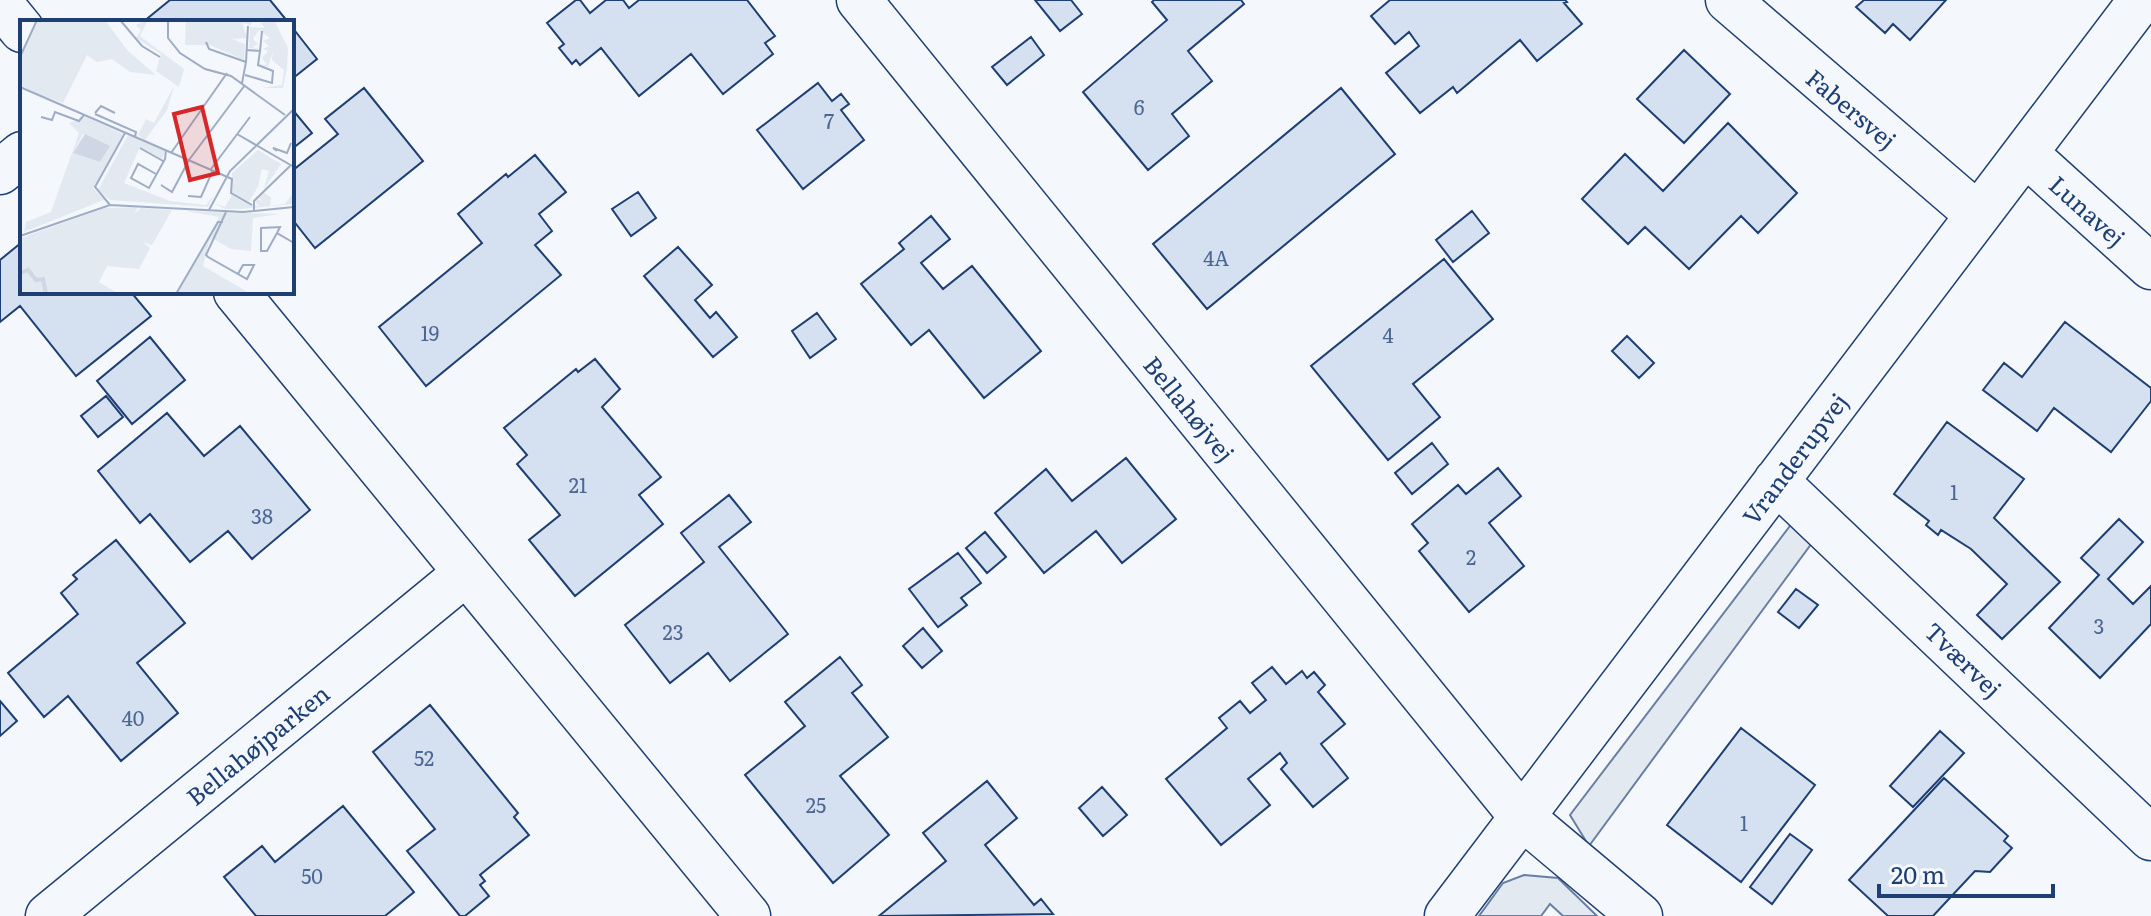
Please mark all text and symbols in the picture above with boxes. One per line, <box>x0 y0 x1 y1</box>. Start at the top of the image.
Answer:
inset map <box>20 20 294 294</box>
street label: Fabersvej <box>1799 60 1905 156</box>
house number: 6 <box>1134 91 1145 121</box>
house number: 7 <box>824 105 834 135</box>
street label: Lunavej <box>2042 166 2134 254</box>
house number: 4A <box>1203 242 1229 272</box>
house number: 19 <box>421 317 439 347</box>
house number: 4 <box>1382 319 1394 349</box>
street label: Bellahøjvej <box>1136 348 1244 468</box>
street label: Vranderupvej <box>1733 385 1855 531</box>
house number: 21 <box>569 469 587 499</box>
house number: 1 <box>1950 476 1958 506</box>
house number: 38 <box>251 500 273 530</box>
house number: 2 <box>1466 541 1476 571</box>
house number: 3 <box>2094 610 2104 640</box>
street label: Tværvej <box>1918 613 2010 705</box>
house number: 23 <box>663 616 683 646</box>
street label: Bellahøjparken <box>178 675 336 813</box>
house number: 40 <box>122 702 144 732</box>
house number: 52 <box>414 742 434 772</box>
house number: 25 <box>806 789 826 819</box>
house number: 1 <box>1740 807 1748 837</box>
scale bar <box>1879 848 2053 898</box>
text: 20 m <box>1891 856 1945 891</box>
house number: 50 <box>301 860 323 890</box>

